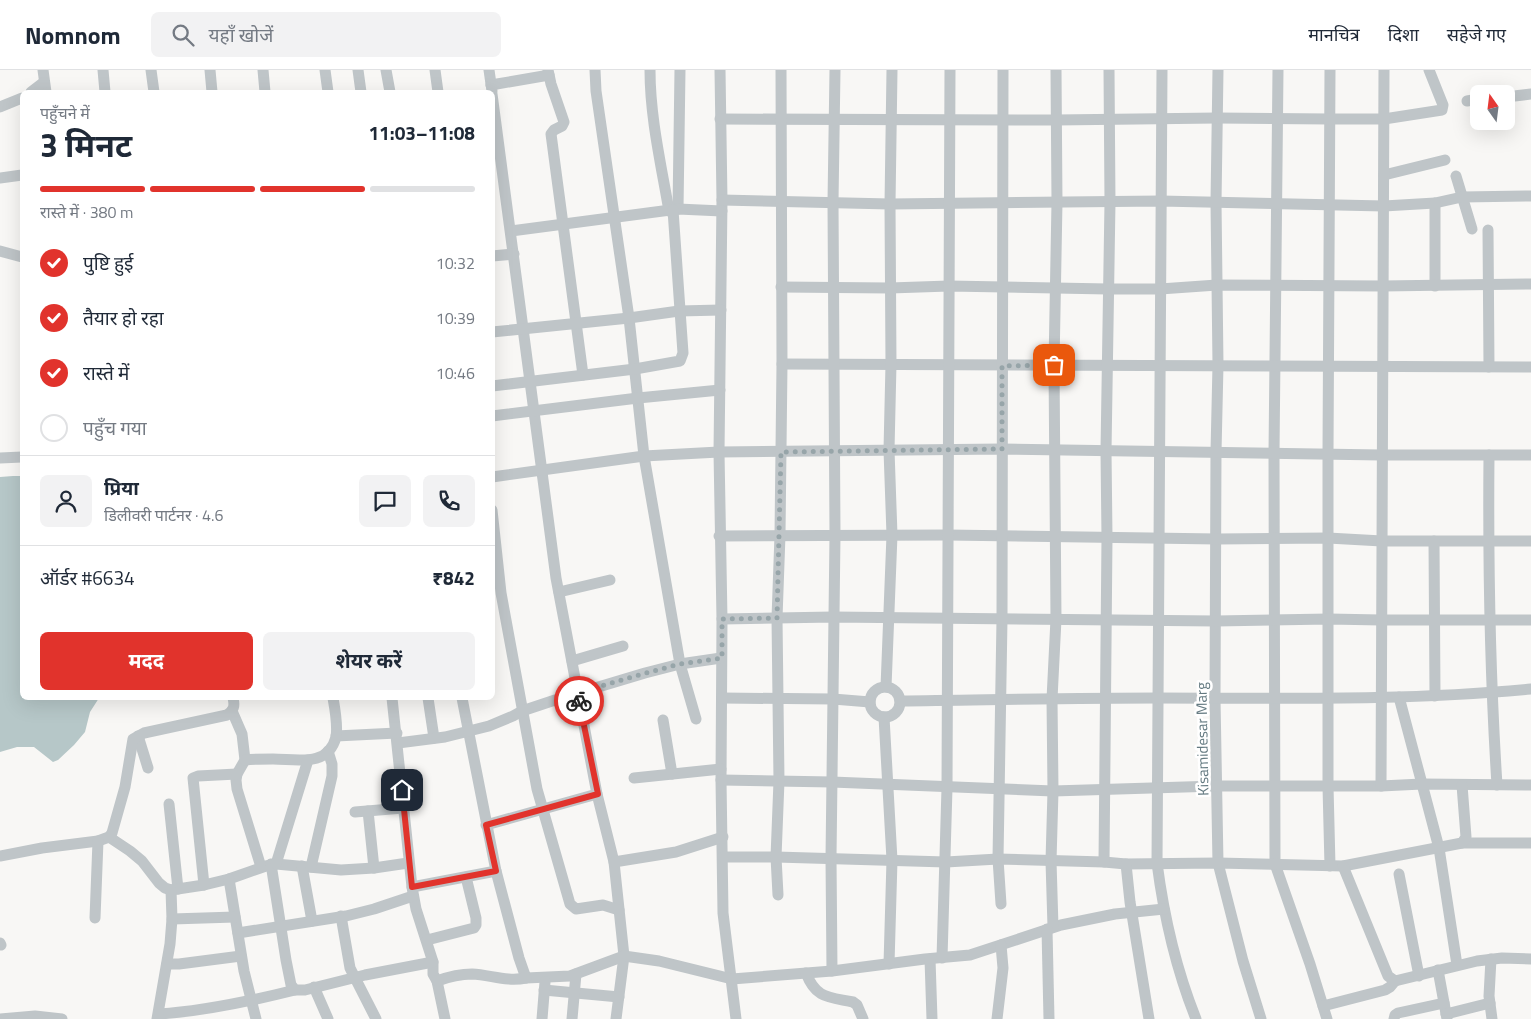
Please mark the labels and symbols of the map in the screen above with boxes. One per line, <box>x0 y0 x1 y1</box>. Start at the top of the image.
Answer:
north arrow <box>1470 85 1515 130</box>
pin <box>1033 344 1075 386</box>
courier <box>554 676 604 726</box>
street label: Kisamidesar Marg <box>1190 682 1214 796</box>
pin <box>381 769 423 811</box>

